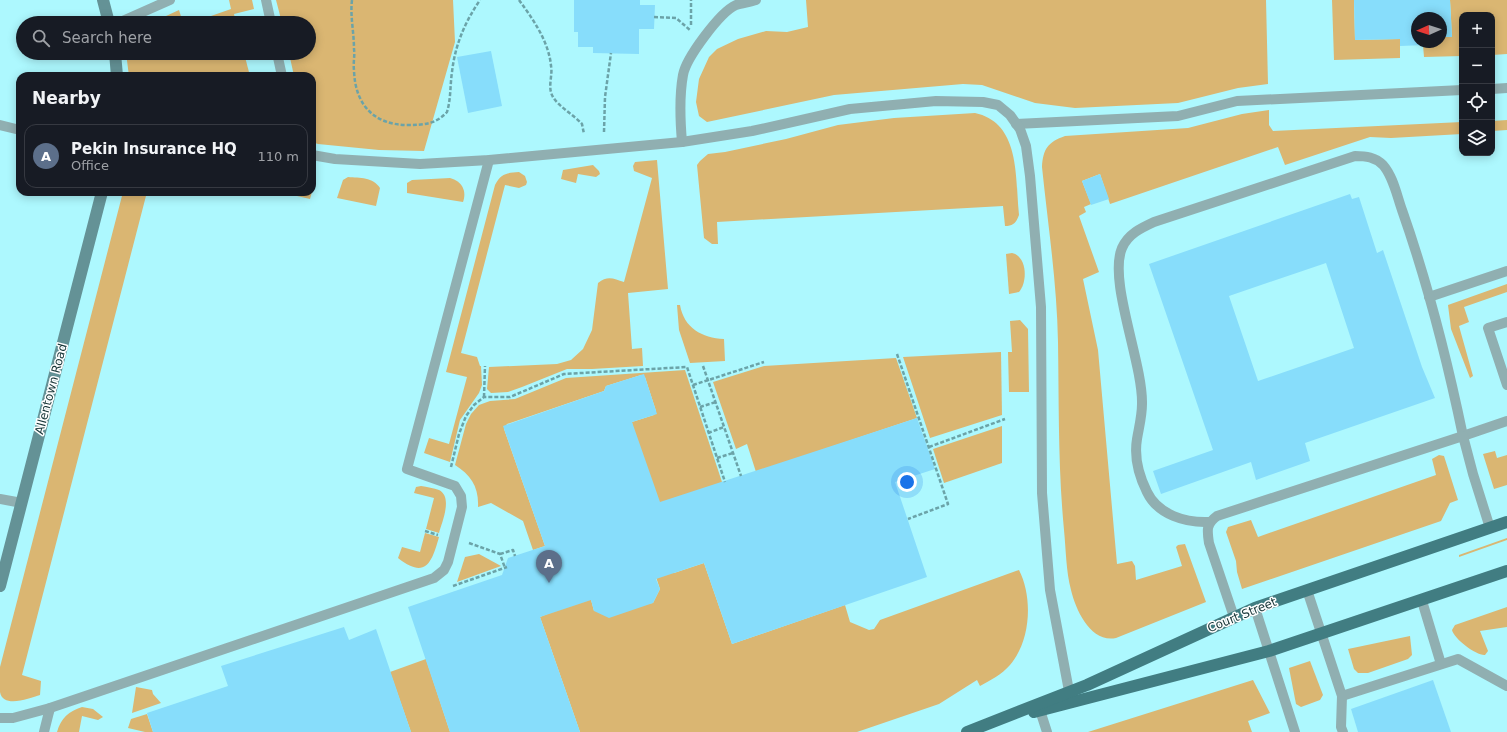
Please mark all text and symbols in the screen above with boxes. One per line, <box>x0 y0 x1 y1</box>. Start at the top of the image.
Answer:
north arrow <box>1411 12 1447 48</box>
map controls <box>1459 12 1495 156</box>
button: + <box>1459 12 1495 48</box>
search box <box>16 16 316 60</box>
icon: search <box>30 27 52 49</box>
text: Search here <box>62 29 152 47</box>
button: − <box>1459 48 1495 84</box>
button: locate <box>1459 84 1495 120</box>
text: Nearby <box>32 88 101 108</box>
button: layers <box>1459 120 1495 156</box>
text: Pekin Insurance HQ <box>71 140 237 158</box>
text: A <box>41 149 51 164</box>
text: 110 m <box>257 149 299 164</box>
text: Office <box>71 158 109 173</box>
street label: Allentown Road <box>32 342 70 436</box>
your location <box>897 472 917 492</box>
pin: A <box>536 550 562 583</box>
street label: Court Street <box>1205 595 1279 635</box>

